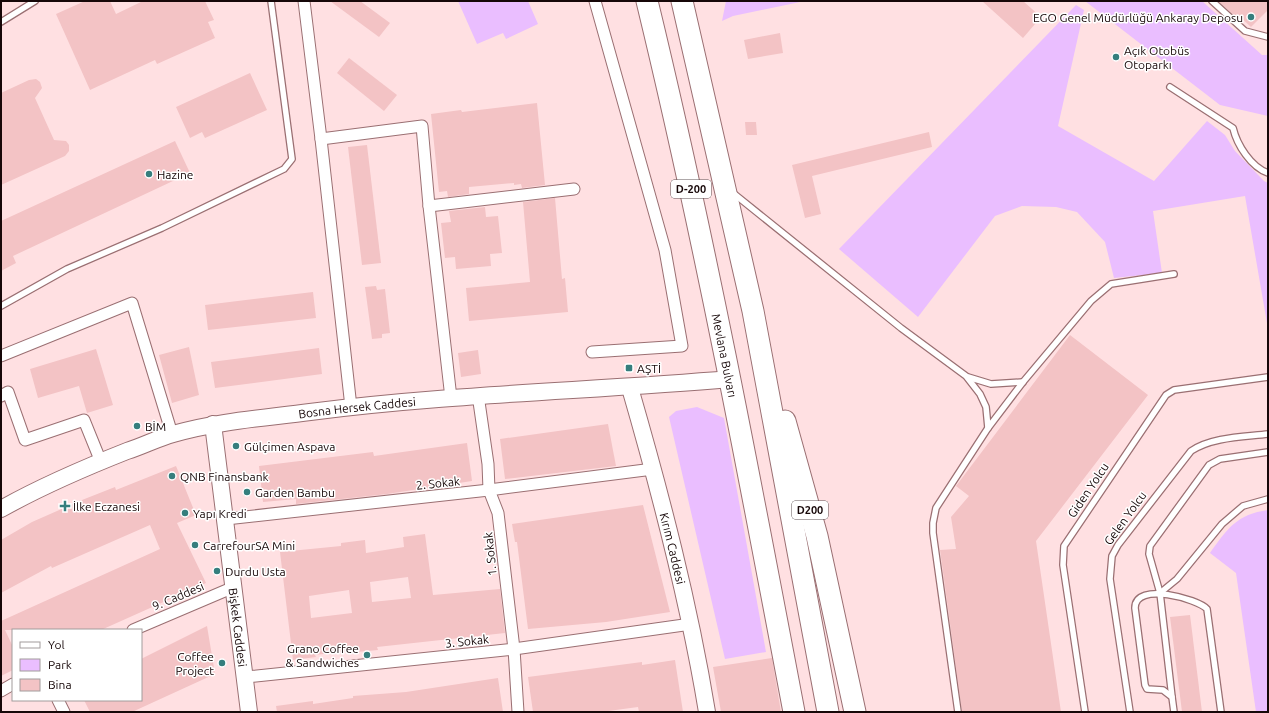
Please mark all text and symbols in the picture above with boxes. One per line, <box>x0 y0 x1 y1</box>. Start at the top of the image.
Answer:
place label: EGO Genel Müdürlüğü Ankaray Deposu <box>1033 11 1243 24</box>
marker: EGO Genel Müdürlüğü Ankaray Deposu <box>1246 12 1256 22</box>
place label: Açık Otobüs Otoparkı <box>1124 44 1189 71</box>
marker: Açık Otobüs Otoparkı <box>1111 52 1121 62</box>
place label: Hazine <box>157 168 193 181</box>
marker: Hazine <box>144 169 154 179</box>
road number: D-200 <box>671 180 711 198</box>
street label: Mevlana Bulvarı <box>710 312 740 399</box>
place label: AŞTİ <box>637 362 661 375</box>
marker: AŞTİ <box>624 363 634 373</box>
street label: Bosna Hersek Caddesi <box>297 394 416 420</box>
place label: BİM <box>145 420 166 433</box>
marker: BİM <box>132 421 142 431</box>
place label: Gülçimen Aspava <box>244 440 335 453</box>
marker: Gülçimen Aspava <box>231 441 241 451</box>
street label: Giden Yolcu <box>1065 460 1111 520</box>
place label: QNB Finansbank <box>180 470 269 483</box>
marker: QNB Finansbank <box>167 471 177 481</box>
street label: 2. Sokak <box>415 474 461 492</box>
place label: Garden Bambu <box>255 486 335 499</box>
marker: Garden Bambu <box>242 487 252 497</box>
street label: Gelen Yolcu <box>1101 489 1149 547</box>
place label: İlke Eczanesi <box>73 500 140 513</box>
marker: İlke Eczanesi <box>60 501 70 511</box>
road number: D200 <box>792 501 828 519</box>
place label: Yapı Kredi <box>193 507 247 520</box>
marker: Yapı Kredi <box>180 508 190 518</box>
street label: Kırım Caddesi <box>658 511 688 586</box>
street label: 1. Sokak <box>481 531 499 577</box>
place label: CarrefourSA Mini <box>203 539 295 552</box>
marker: CarrefourSA Mini <box>190 540 200 550</box>
place label: Durdu Usta <box>225 565 286 578</box>
marker: Durdu Usta <box>212 566 222 576</box>
street label: 9. Caddesi <box>150 579 206 613</box>
street label: Bişkek Caddesi <box>227 587 250 668</box>
legend <box>12 629 142 701</box>
street label: 3. Sokak <box>444 632 490 650</box>
text: Yol <box>48 638 65 651</box>
place label: Grano Coffee & Sandwiches <box>286 642 359 669</box>
place label: Coffee Project <box>175 650 214 677</box>
marker: Grano Coffee & Sandwiches <box>362 650 372 660</box>
text: Park <box>48 658 72 671</box>
marker: Coffee Project <box>217 658 227 668</box>
text: Bina <box>48 678 72 691</box>

